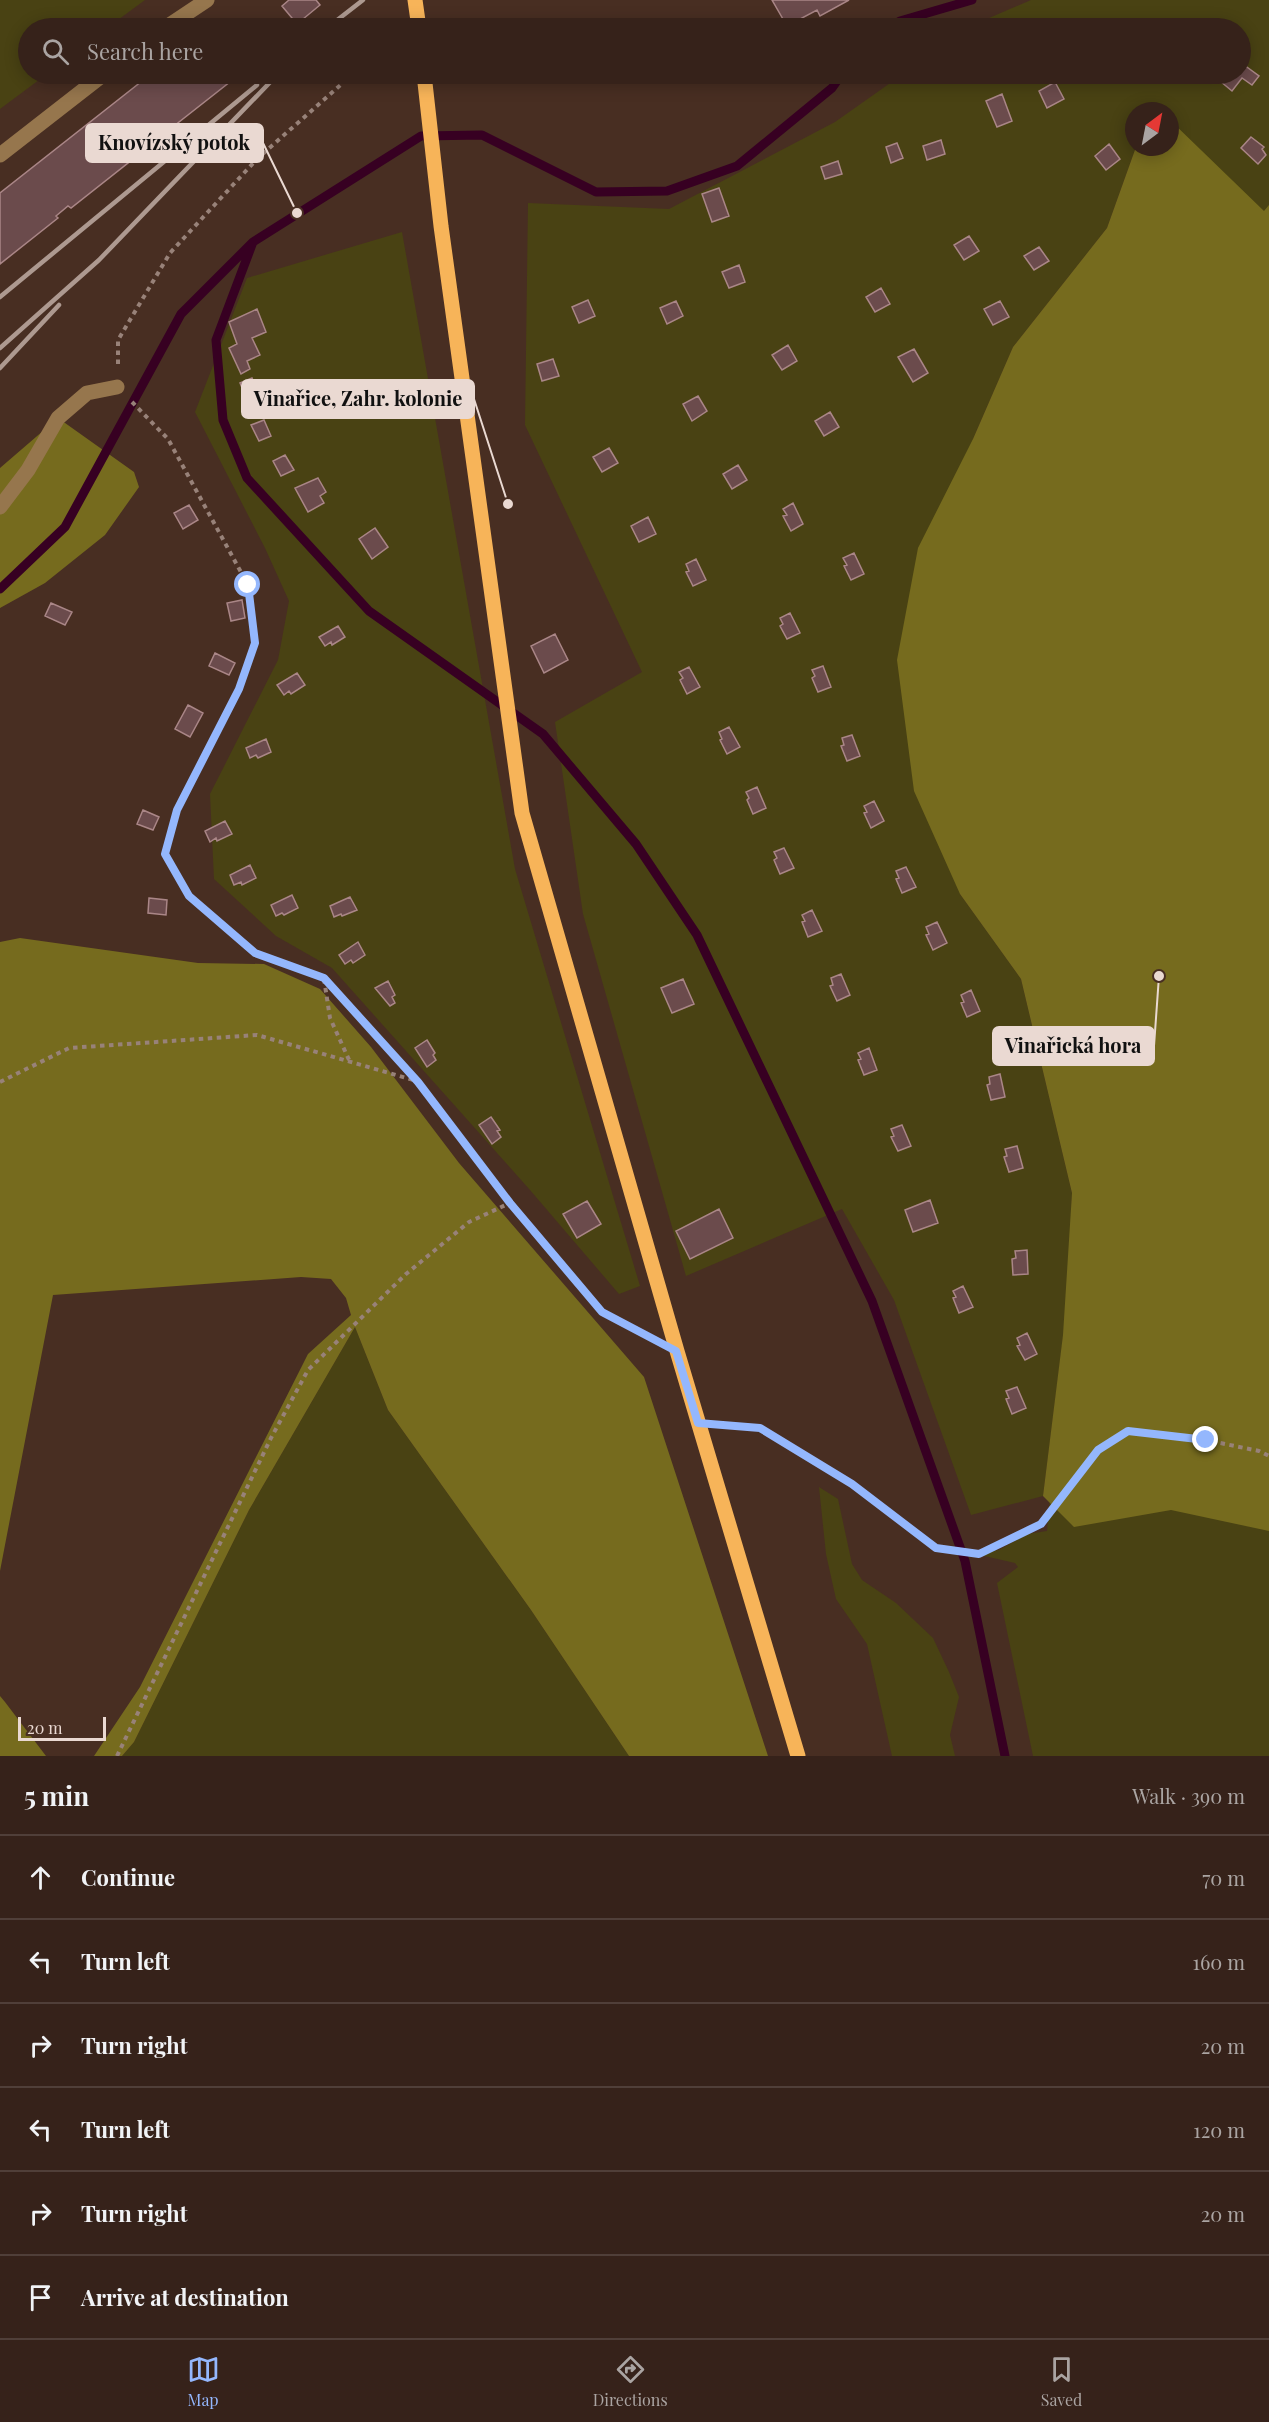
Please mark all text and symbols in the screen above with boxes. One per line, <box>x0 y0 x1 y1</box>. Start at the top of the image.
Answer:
search box <box>18 18 1251 84</box>
icon: search <box>39 35 72 68</box>
text: Search here <box>87 36 203 66</box>
north arrow <box>1125 102 1179 156</box>
callout: Knovízský potok <box>86 124 263 162</box>
text: Knovízský potok <box>98 128 250 155</box>
callout: Vinařice, Zahr. kolonie <box>242 380 474 418</box>
text: Vinařice, Zahr. kolonie <box>253 384 462 411</box>
route start <box>234 571 260 597</box>
callout: Vinařická hora <box>993 1027 1154 1065</box>
text: Vinařická hora <box>1004 1031 1142 1058</box>
route end <box>1192 1426 1218 1452</box>
scale bar <box>18 1714 106 1742</box>
text: 20 m <box>27 1717 62 1738</box>
text: 5 min <box>24 1778 89 1813</box>
text: Walk · 390 m <box>1132 1782 1245 1809</box>
icon: ahead <box>24 1861 57 1894</box>
text: Continue <box>81 1862 175 1892</box>
text: 70 m <box>1202 1864 1245 1891</box>
icon: left <box>24 1945 57 1978</box>
text: Turn left <box>81 1946 170 1976</box>
text: 160 m <box>1193 1948 1245 1975</box>
icon: right <box>24 2029 57 2062</box>
text: Turn right <box>81 2030 187 2060</box>
text: 20 m <box>1201 2032 1245 2059</box>
icon: left <box>24 2113 57 2146</box>
text: Turn left <box>81 2114 170 2144</box>
text: 120 m <box>1193 2116 1245 2143</box>
icon: right <box>24 2197 57 2230</box>
text: Turn right <box>81 2198 187 2228</box>
text: 20 m <box>1201 2200 1245 2227</box>
icon: arrive <box>24 2281 57 2314</box>
text: Arrive at destination <box>81 2282 289 2312</box>
tab: Map <box>187 2353 220 2410</box>
tab: Directions <box>593 2353 668 2410</box>
tab: Saved <box>1041 2353 1082 2410</box>

